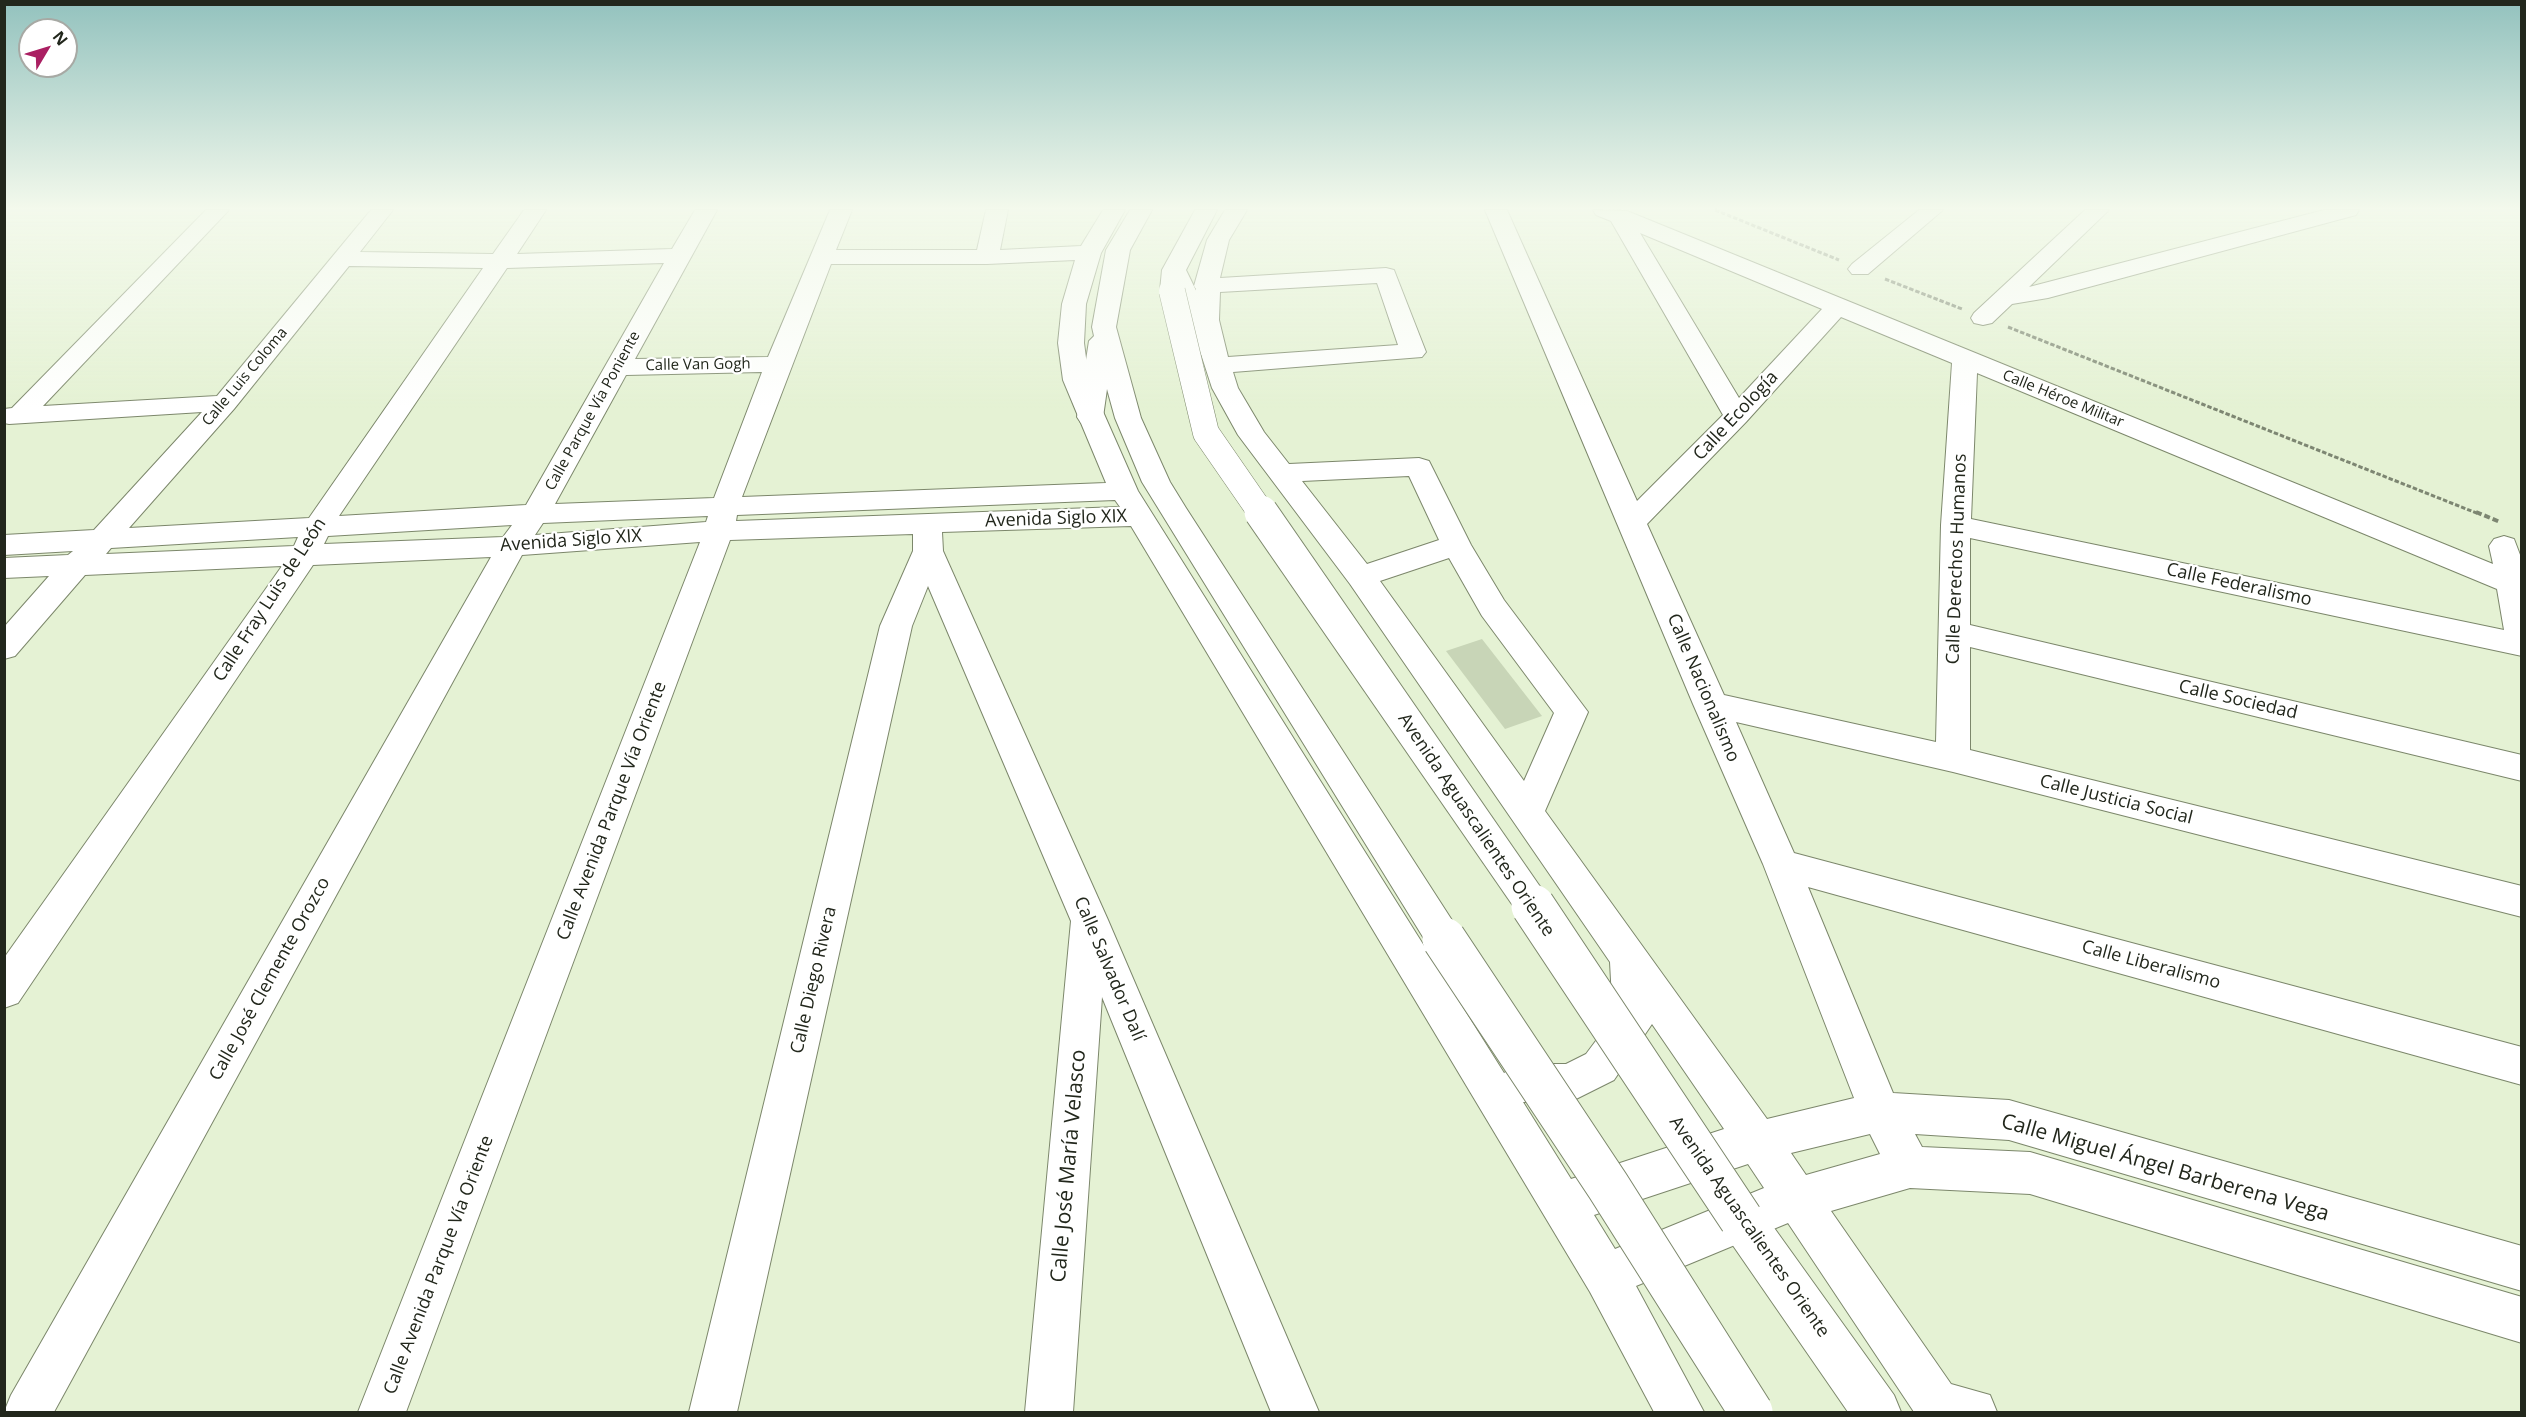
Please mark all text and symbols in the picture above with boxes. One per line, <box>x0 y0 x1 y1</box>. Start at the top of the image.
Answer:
north arrow <box>18 18 78 78</box>
text: N <box>48 26 73 50</box>
street label: Calle Luis Coloma <box>199 324 291 430</box>
street label: Calle Parque Vía Poniente <box>542 328 644 494</box>
street label: Calle Van Gogh <box>645 355 751 375</box>
street label: Calle Héroe Militar <box>2000 366 2126 432</box>
street label: Calle Ecología <box>1689 367 1783 465</box>
street label: Calle Derechos Humanos <box>1943 453 1971 665</box>
street label: Avenida Siglo XIX <box>985 506 1127 532</box>
street label: Calle Fray Luis de León <box>209 514 331 686</box>
street label: Avenida Siglo XIX <box>500 525 642 557</box>
street label: Calle Federalismo <box>2164 559 2314 611</box>
street label: Calle Nacionalismo <box>1662 611 1744 765</box>
street label: Calle Sociedad <box>2177 676 2299 724</box>
street label: Calle Avenida Parque Vía Oriente <box>553 679 671 943</box>
street label: Avenida Aguascalientes Oriente <box>1393 709 1559 941</box>
street label: Calle Justicia Social <box>2037 771 2195 829</box>
street label: Calle José Clemente Orozco <box>205 873 335 1085</box>
street label: Calle Salvador Dalí <box>1069 894 1149 1044</box>
street label: Calle Diego Rivera <box>787 904 841 1056</box>
street label: Calle Liberalismo <box>2079 936 2223 994</box>
street label: Calle José María Velasco <box>1046 1048 1092 1284</box>
street label: Calle Miguel Ángel Barberena Vega <box>1998 1109 2332 1227</box>
street label: Avenida Aguascalientes Oriente <box>1664 1112 1834 1342</box>
street label: Calle Avenida Parque Vía Oriente <box>380 1133 498 1397</box>

